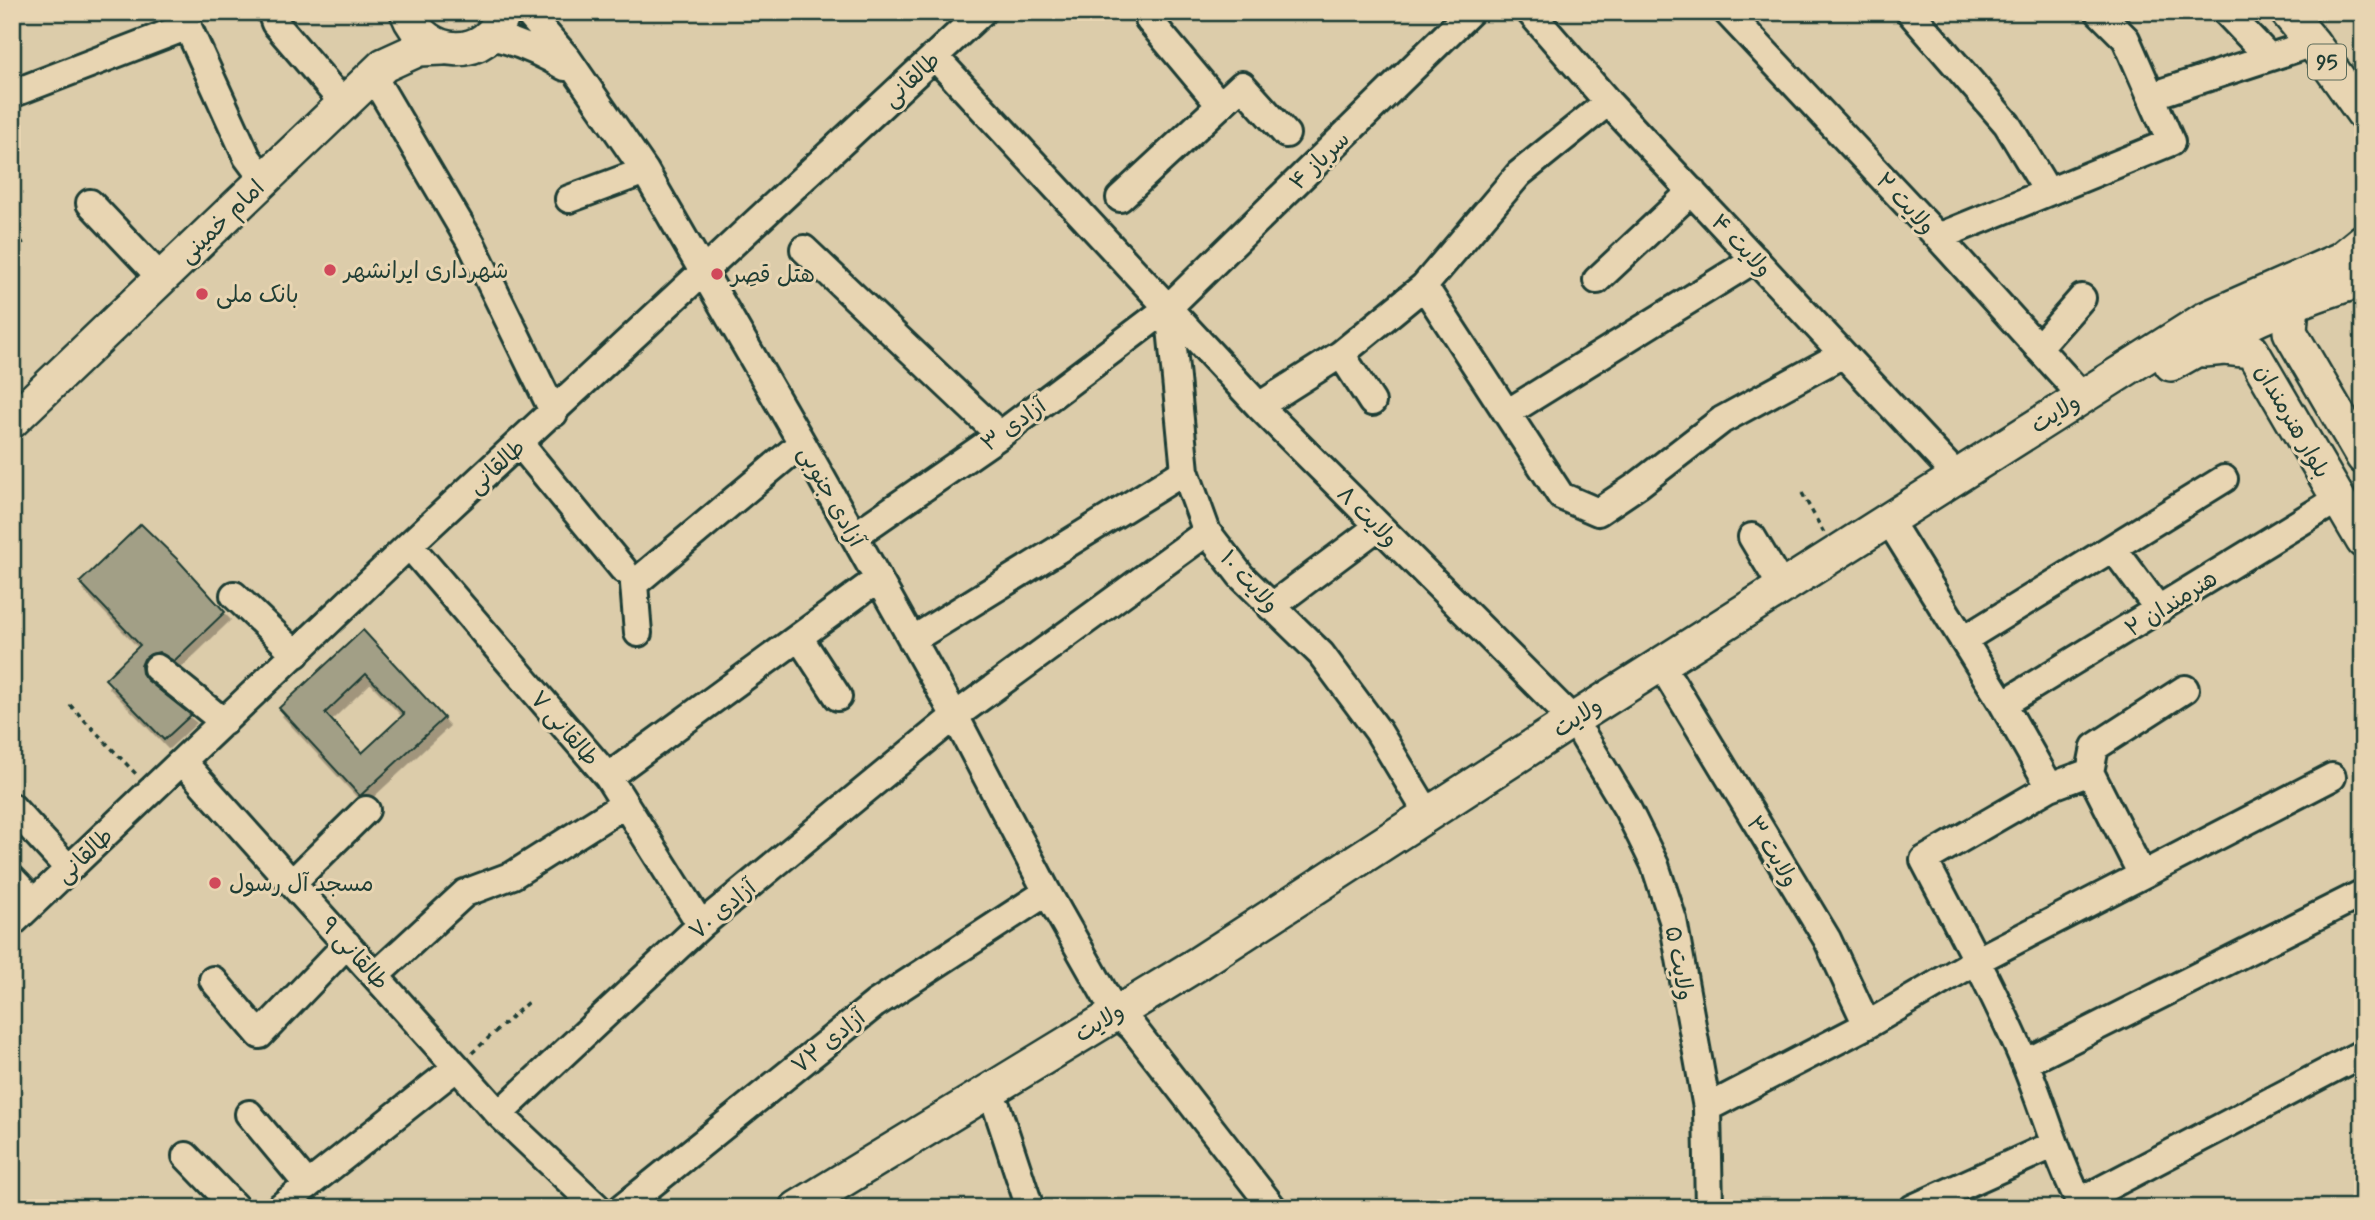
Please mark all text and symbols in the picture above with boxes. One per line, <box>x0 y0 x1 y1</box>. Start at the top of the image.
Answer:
road number: 95 <box>2308 44 2346 80</box>
street label: طالقانی <box>877 46 948 115</box>
street label: سرباز ۴ <box>1284 125 1357 198</box>
street label: ولایت ۲ <box>1868 167 1941 242</box>
street label: امام خمینی <box>173 174 272 272</box>
street label: ولایت ۴ <box>1704 208 1778 285</box>
place label: شهرداری ایرانشهر <box>342 257 508 287</box>
place label: هتل قصِر <box>729 261 815 291</box>
marker: شهرداری ایرانشهر <box>322 262 338 278</box>
marker: هتل قصِر <box>709 266 725 282</box>
place label: بانک ملی <box>216 281 299 311</box>
marker: بانک ملی <box>194 286 210 302</box>
street label: بلوار هنرمندان <box>2247 360 2336 484</box>
street label: ولایت <box>2026 388 2086 441</box>
street label: آزادی ۳ <box>976 391 1054 459</box>
street label: طالقانی <box>462 433 533 501</box>
street label: آزادی جنوبی <box>790 441 871 554</box>
street label: ولایت ۸ <box>1329 480 1404 555</box>
street label: ولایت ۱۰ <box>1212 544 1285 620</box>
street label: هنرمندان ۲ <box>2120 565 2224 645</box>
street label: طالقانی ۷ <box>522 685 605 773</box>
street label: ولایت <box>1548 692 1608 746</box>
street label: ولایت ۳ <box>1738 811 1804 893</box>
street label: طالقانی <box>50 822 121 891</box>
place label: مسجد آل رسول <box>229 870 374 900</box>
street label: آزادی ۷۰ <box>684 873 764 947</box>
marker: مسجد آل رسول <box>207 875 223 891</box>
street label: طالقانی ۹ <box>313 911 394 997</box>
street label: ولایت ۵ <box>1657 924 1699 1003</box>
street label: ولایت <box>1070 997 1130 1050</box>
street label: آزادی ۷۲ <box>786 1003 873 1081</box>

